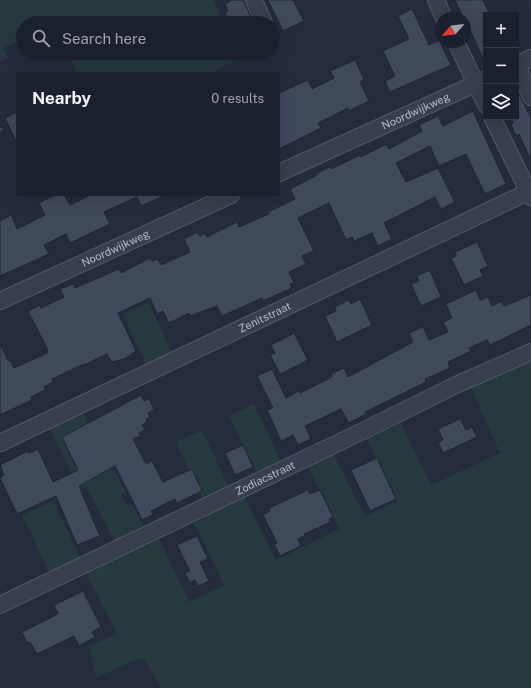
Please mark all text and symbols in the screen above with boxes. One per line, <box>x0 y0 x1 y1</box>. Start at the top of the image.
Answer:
north arrow <box>435 12 471 48</box>
map controls <box>483 12 519 120</box>
button: + <box>483 12 519 48</box>
search box <box>16 16 280 60</box>
icon: search <box>30 27 52 49</box>
text: Search here <box>62 30 146 47</box>
button: − <box>483 48 519 84</box>
button: layers <box>483 84 519 120</box>
text: Nearby <box>32 88 91 108</box>
street label: Noordwijkweg <box>380 90 452 132</box>
text: 0 results <box>211 91 264 106</box>
street label: Noordwijkweg <box>79 227 152 269</box>
street label: Zenitstraat <box>237 300 293 335</box>
street label: Zodiacstraat <box>233 459 297 497</box>

